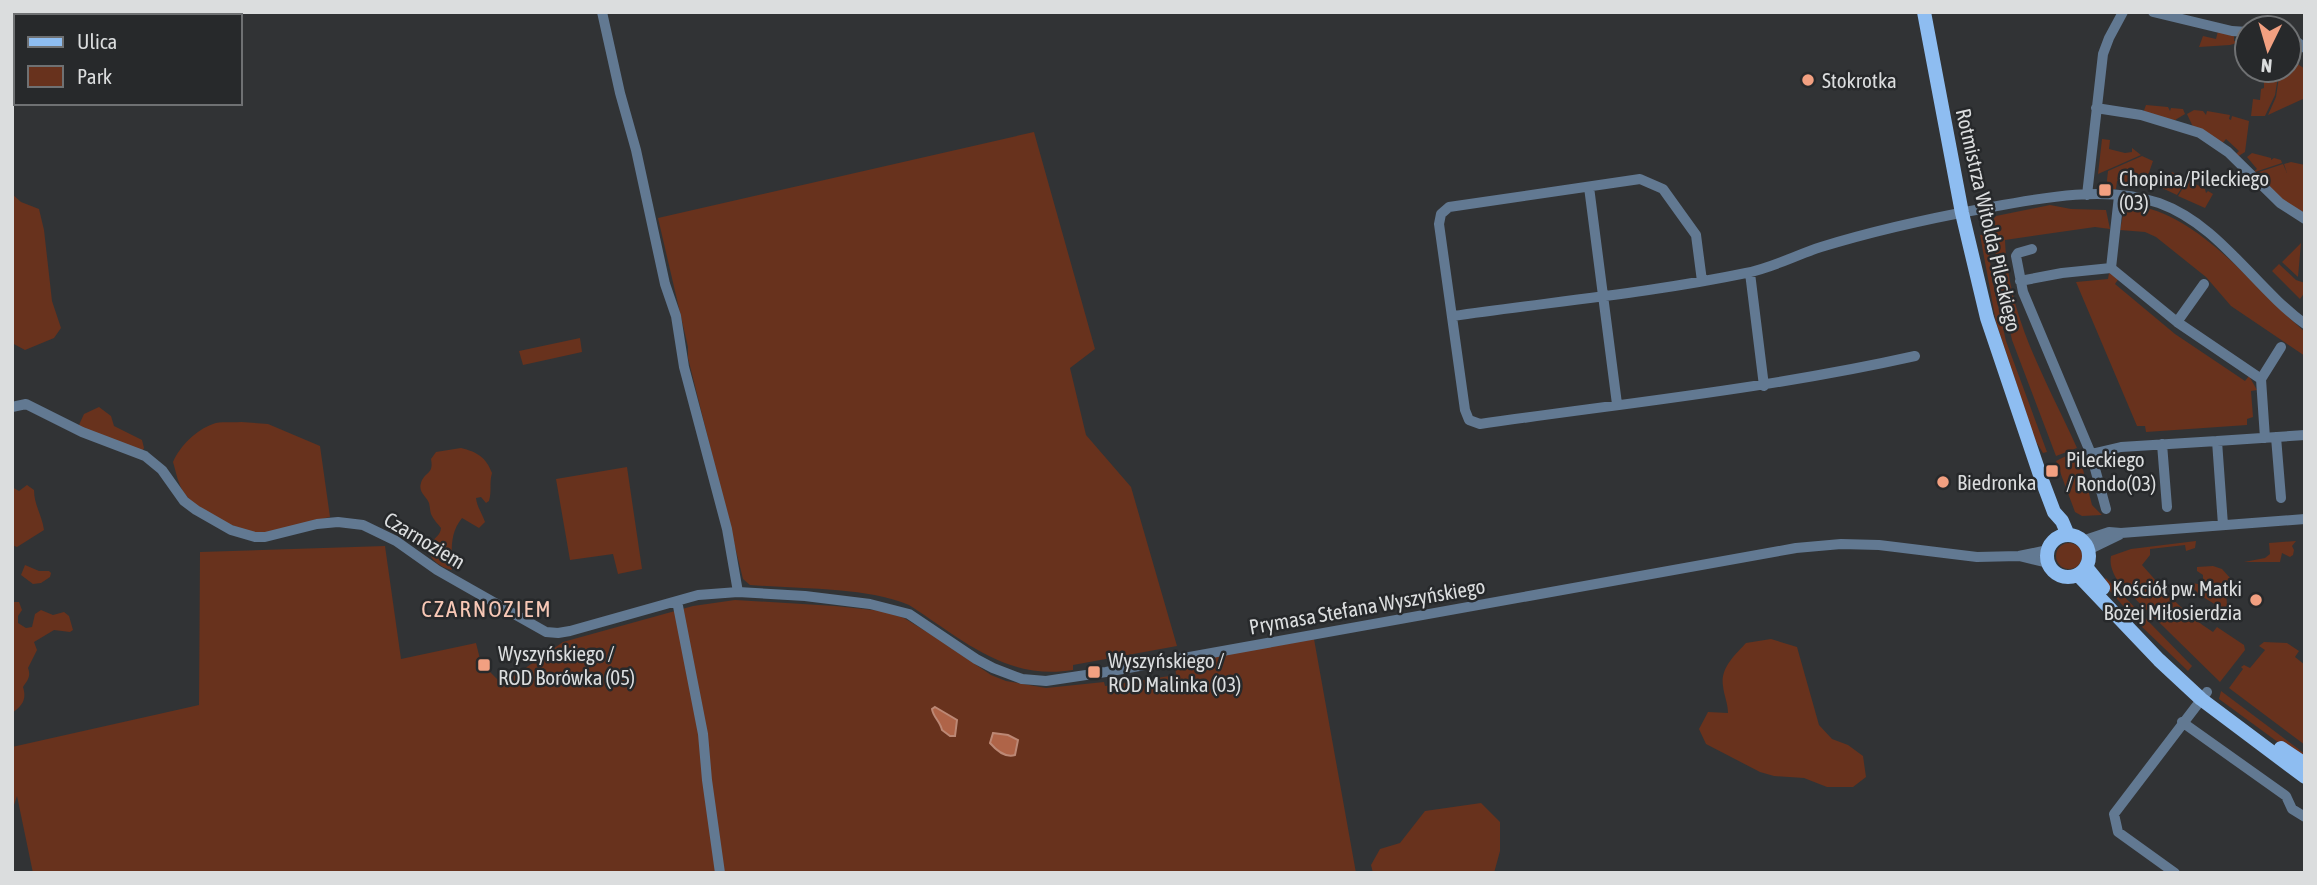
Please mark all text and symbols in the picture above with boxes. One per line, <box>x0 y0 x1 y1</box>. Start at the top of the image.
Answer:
legend <box>14 14 242 105</box>
north arrow <box>2233 14 2303 84</box>
text: Ulica <box>77 29 117 53</box>
text: N <box>2260 54 2273 77</box>
text: Park <box>77 64 112 88</box>
place label: Stokrotka <box>1822 68 1897 92</box>
marker: Stokrotka <box>1800 72 1816 88</box>
street label: Rotmistrza Witolda Pileckiego <box>1952 106 2026 334</box>
place label: Chopina/Pileckiego (03) <box>2119 166 2269 214</box>
marker: Chopina/Pileckiego (03) <box>2097 182 2113 198</box>
place label: Pileckiego / Rondo(03) <box>2066 447 2156 495</box>
marker: Pileckiego / Rondo(03) <box>2044 463 2060 479</box>
place label: Biedronka <box>1957 470 2036 494</box>
marker: Biedronka <box>1935 474 1951 490</box>
street label: Czarnoziem <box>380 507 470 573</box>
street label: Prymasa Stefana Wyszyńskiego <box>1247 573 1487 639</box>
place label: Kościół pw. Matki Bożej Miłosierdzia <box>2104 576 2242 624</box>
marker: Kościół pw. Matki Bożej Miłosierdzia <box>2248 592 2264 608</box>
district label: CZARNOZIEM <box>421 596 553 622</box>
place label: Wyszyńskiego / ROD Borówka (05) <box>498 641 635 689</box>
place label: Wyszyńskiego / ROD Malinka (03) <box>1108 648 1241 696</box>
marker: Wyszyńskiego / ROD Borówka (05) <box>476 657 492 673</box>
marker: Wyszyńskiego / ROD Malinka (03) <box>1086 664 1102 680</box>

